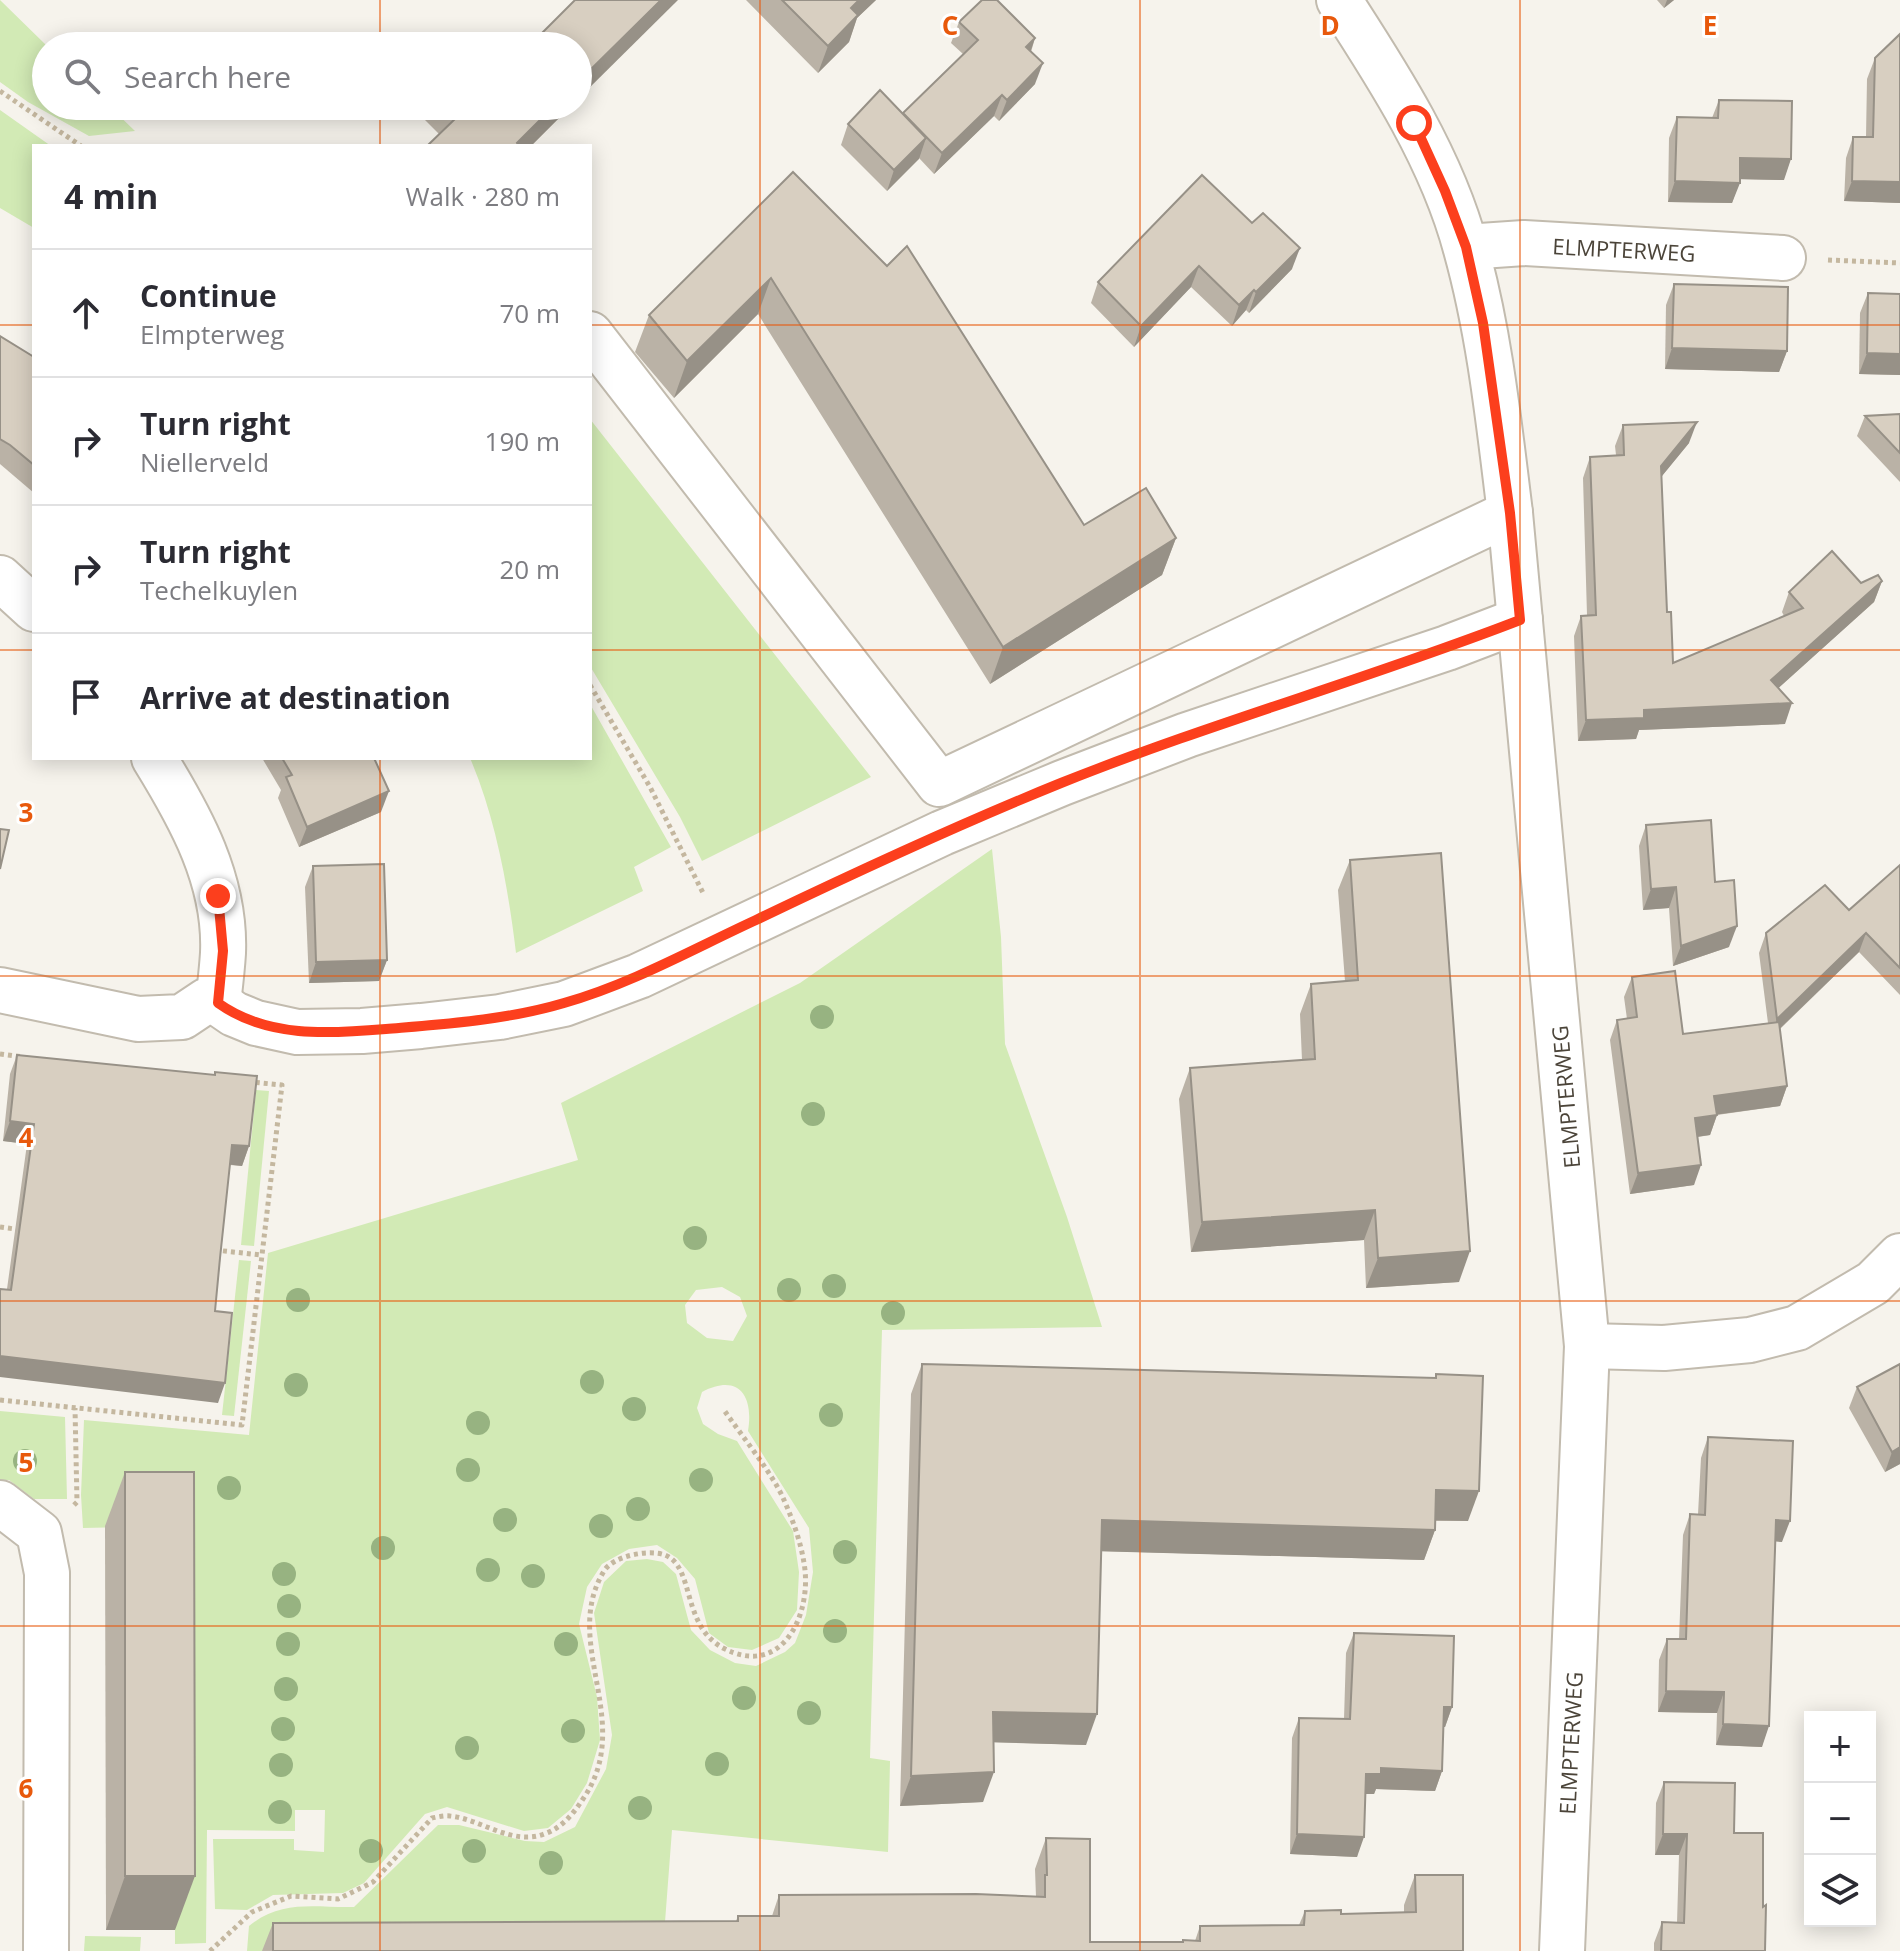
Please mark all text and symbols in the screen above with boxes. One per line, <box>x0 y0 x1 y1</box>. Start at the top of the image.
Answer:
text: C <box>942 7 958 43</box>
text: D <box>1320 7 1340 43</box>
text: E <box>1703 7 1717 43</box>
search box <box>32 32 592 120</box>
icon: search <box>60 54 104 98</box>
text: Search here <box>124 56 291 97</box>
route start <box>1396 105 1432 141</box>
text: 4 min <box>64 173 158 219</box>
text: Walk · 280 m <box>406 178 560 214</box>
street label: ELMPTERWEG <box>1552 230 1696 268</box>
text: Continue <box>140 275 277 316</box>
icon: ahead <box>64 291 108 335</box>
text: 70 m <box>499 295 560 331</box>
text: Elmpterweg <box>140 316 284 352</box>
text: Turn right <box>140 403 291 444</box>
icon: right <box>64 419 108 463</box>
text: 190 m <box>485 423 560 459</box>
text: Niellerveld <box>140 444 269 480</box>
text: Turn right <box>140 531 291 572</box>
icon: right <box>64 547 108 591</box>
text: 20 m <box>499 551 560 587</box>
text: Techelkuylen <box>140 572 298 608</box>
icon: arrive <box>64 675 108 719</box>
text: Arrive at destination <box>140 677 451 718</box>
text: 3 <box>19 794 33 830</box>
route end <box>200 878 236 914</box>
street label: ELMPTERWEG <box>1544 1024 1586 1170</box>
text: 4 <box>19 1119 34 1155</box>
text: 5 <box>19 1444 33 1480</box>
street label: ELMPTERWEG <box>1551 1671 1589 1815</box>
map controls <box>1804 1711 1876 1927</box>
button: + <box>1804 1711 1876 1783</box>
text: 6 <box>19 1770 34 1806</box>
button: − <box>1804 1783 1876 1855</box>
button: layers <box>1804 1855 1876 1927</box>

